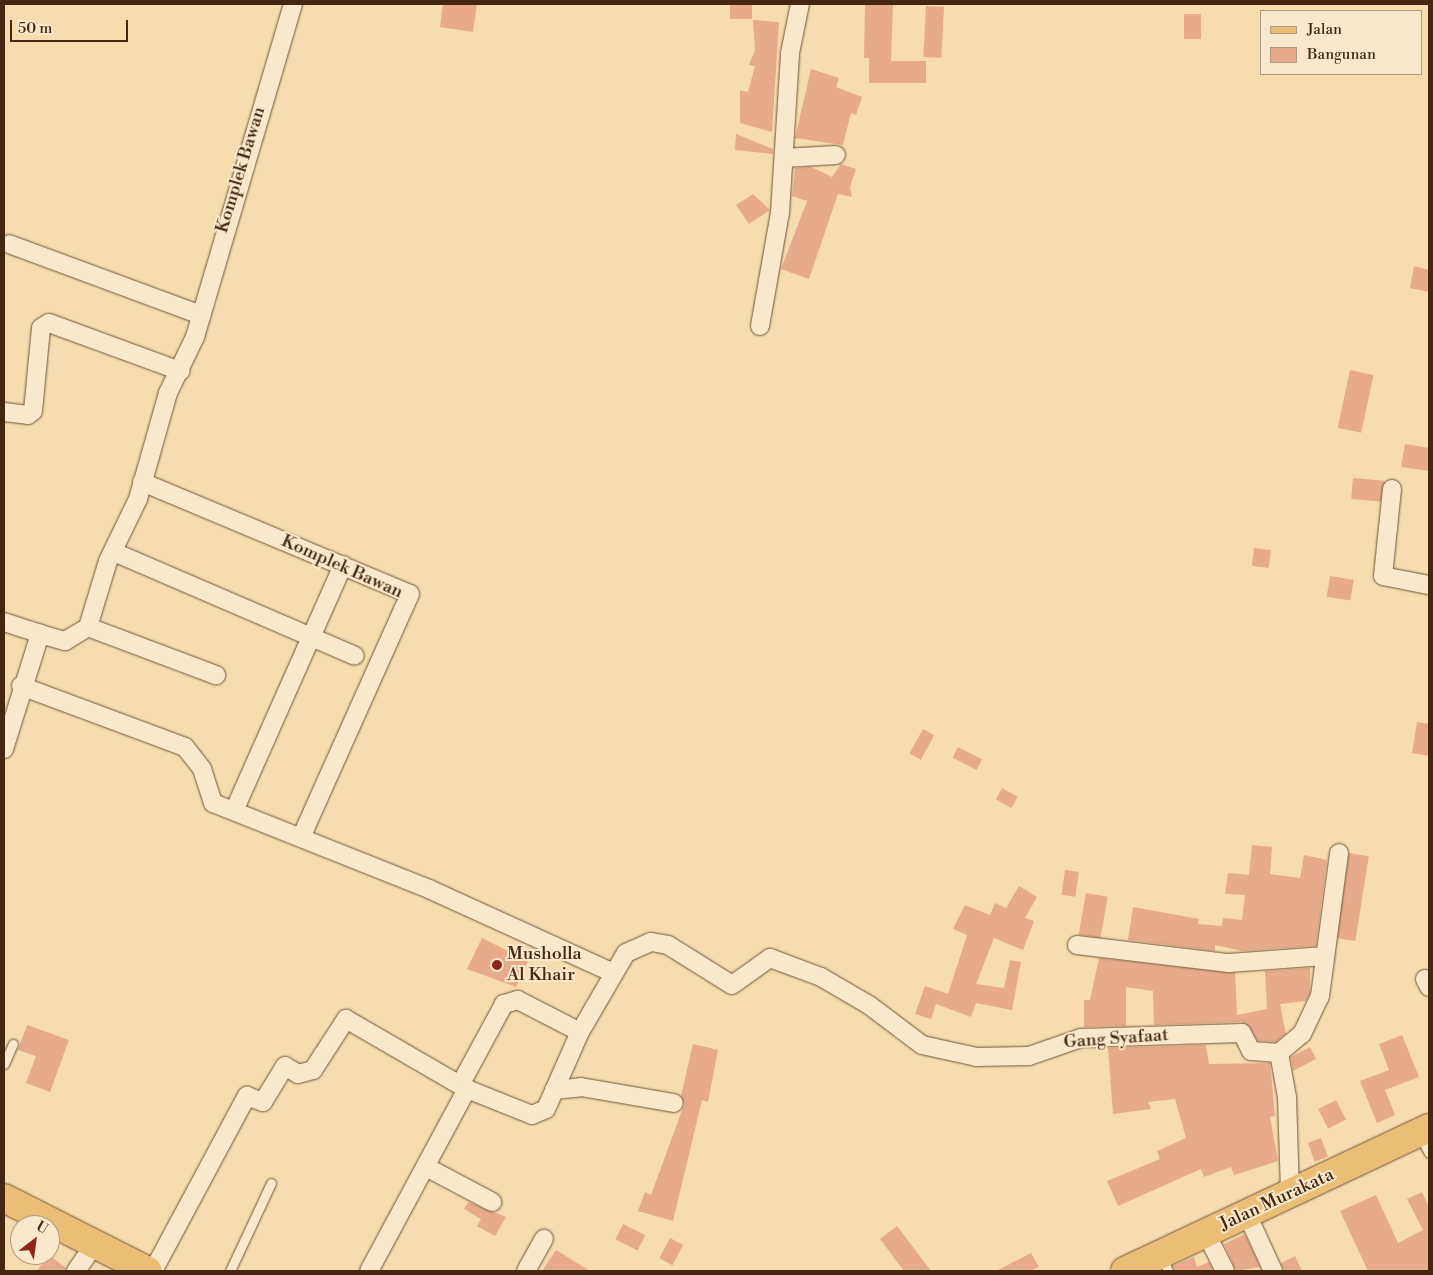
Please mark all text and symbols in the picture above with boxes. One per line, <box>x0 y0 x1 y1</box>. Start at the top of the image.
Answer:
scale bar <box>12 10 130 42</box>
legend <box>1260 10 1423 75</box>
text: 50 m <box>18 19 52 38</box>
text: Jalan <box>1307 20 1342 39</box>
text: Bangunan <box>1307 45 1376 64</box>
street label: Komplek Bawan <box>212 104 270 236</box>
street label: Komplek Bawan <box>278 531 406 603</box>
place label: Musholla Al Khair <box>507 944 582 986</box>
marker: Musholla Al Khair <box>491 959 503 971</box>
street label: Gang Syafaat <box>1063 1025 1169 1053</box>
street label: Jalan Murakata <box>1216 1164 1338 1236</box>
north arrow <box>10 1215 60 1265</box>
text: U <box>33 1217 51 1238</box>

